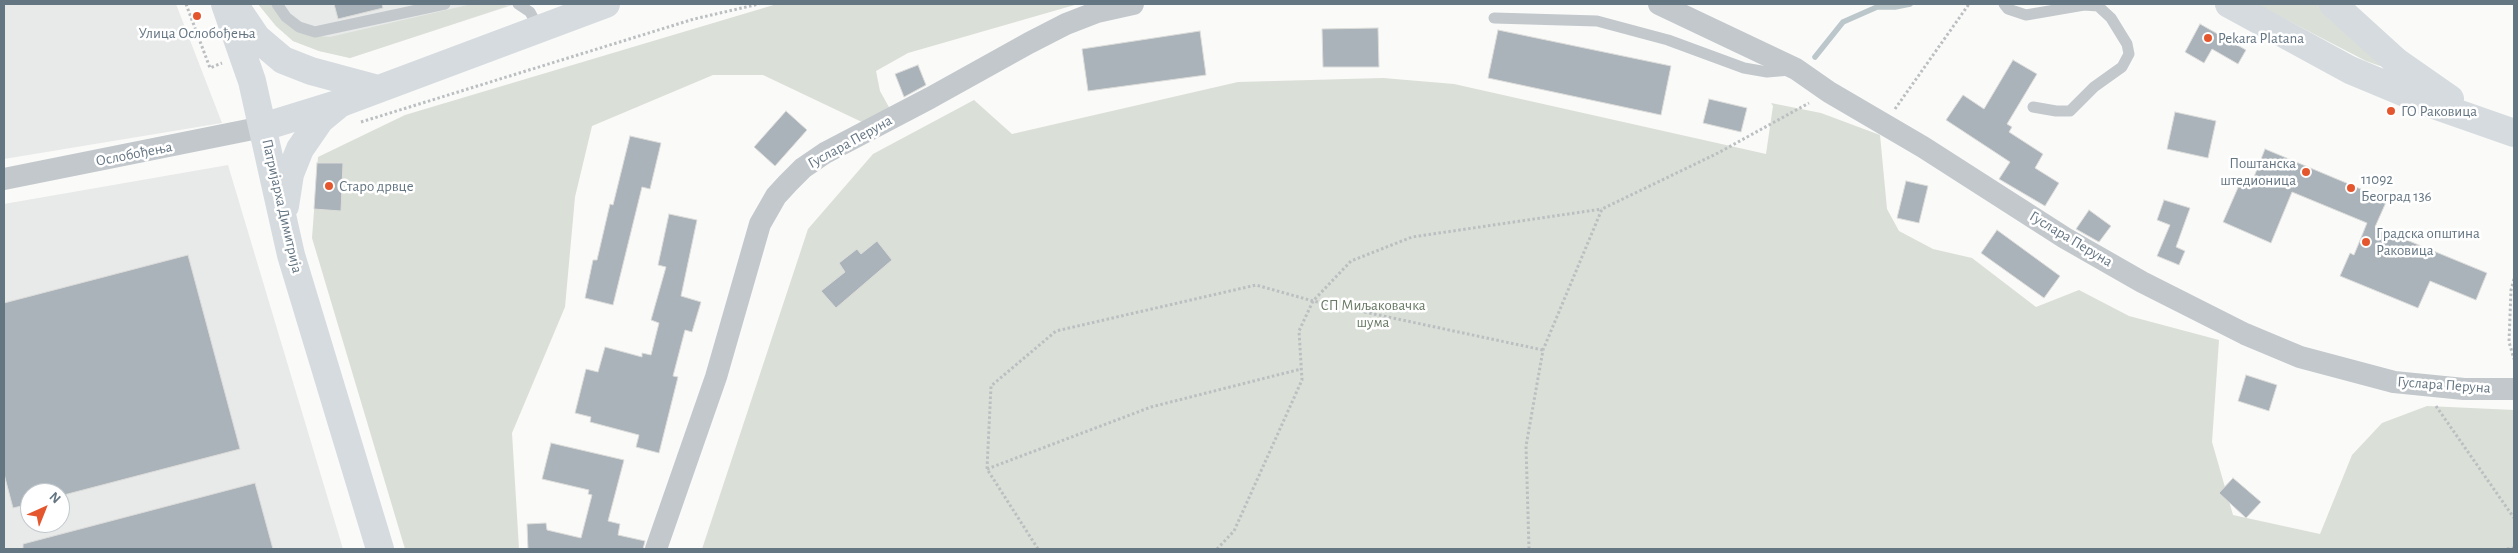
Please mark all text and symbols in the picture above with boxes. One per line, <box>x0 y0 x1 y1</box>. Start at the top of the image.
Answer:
marker: Улица Ослобођења <box>191 10 203 22</box>
place label: Улица Ослобођења <box>138 24 256 42</box>
place label: Pekara Platana <box>2218 29 2304 47</box>
marker: Pekara Platana <box>2202 32 2214 44</box>
place label: ГО Раковица <box>2401 102 2477 120</box>
marker: ГО Раковица <box>2385 105 2397 117</box>
street label: Гуслара Перуна <box>805 111 895 173</box>
street label: Патријарха Димитрија <box>258 137 306 275</box>
street label: Ослобођења <box>94 138 174 170</box>
place label: Поштанска штедионица <box>2220 154 2296 189</box>
marker: Поштанска штедионица <box>2300 166 2312 178</box>
place label: 11092 Београд 136 <box>2361 170 2432 205</box>
place label: Старо дрвце <box>339 177 414 195</box>
marker: Старо дрвце <box>323 180 335 192</box>
marker: 11092 Београд 136 <box>2345 182 2357 194</box>
street label: Гуслара Перуна <box>2026 207 2116 271</box>
place label: Градска општина Раковица <box>2376 224 2480 259</box>
marker: Градска општина Раковица <box>2360 236 2372 248</box>
park label: СП Миљаковачка шума <box>1320 296 1426 331</box>
street label: Гуслара Перуна <box>2397 373 2491 397</box>
north arrow <box>20 483 70 533</box>
text: N <box>46 490 63 506</box>

